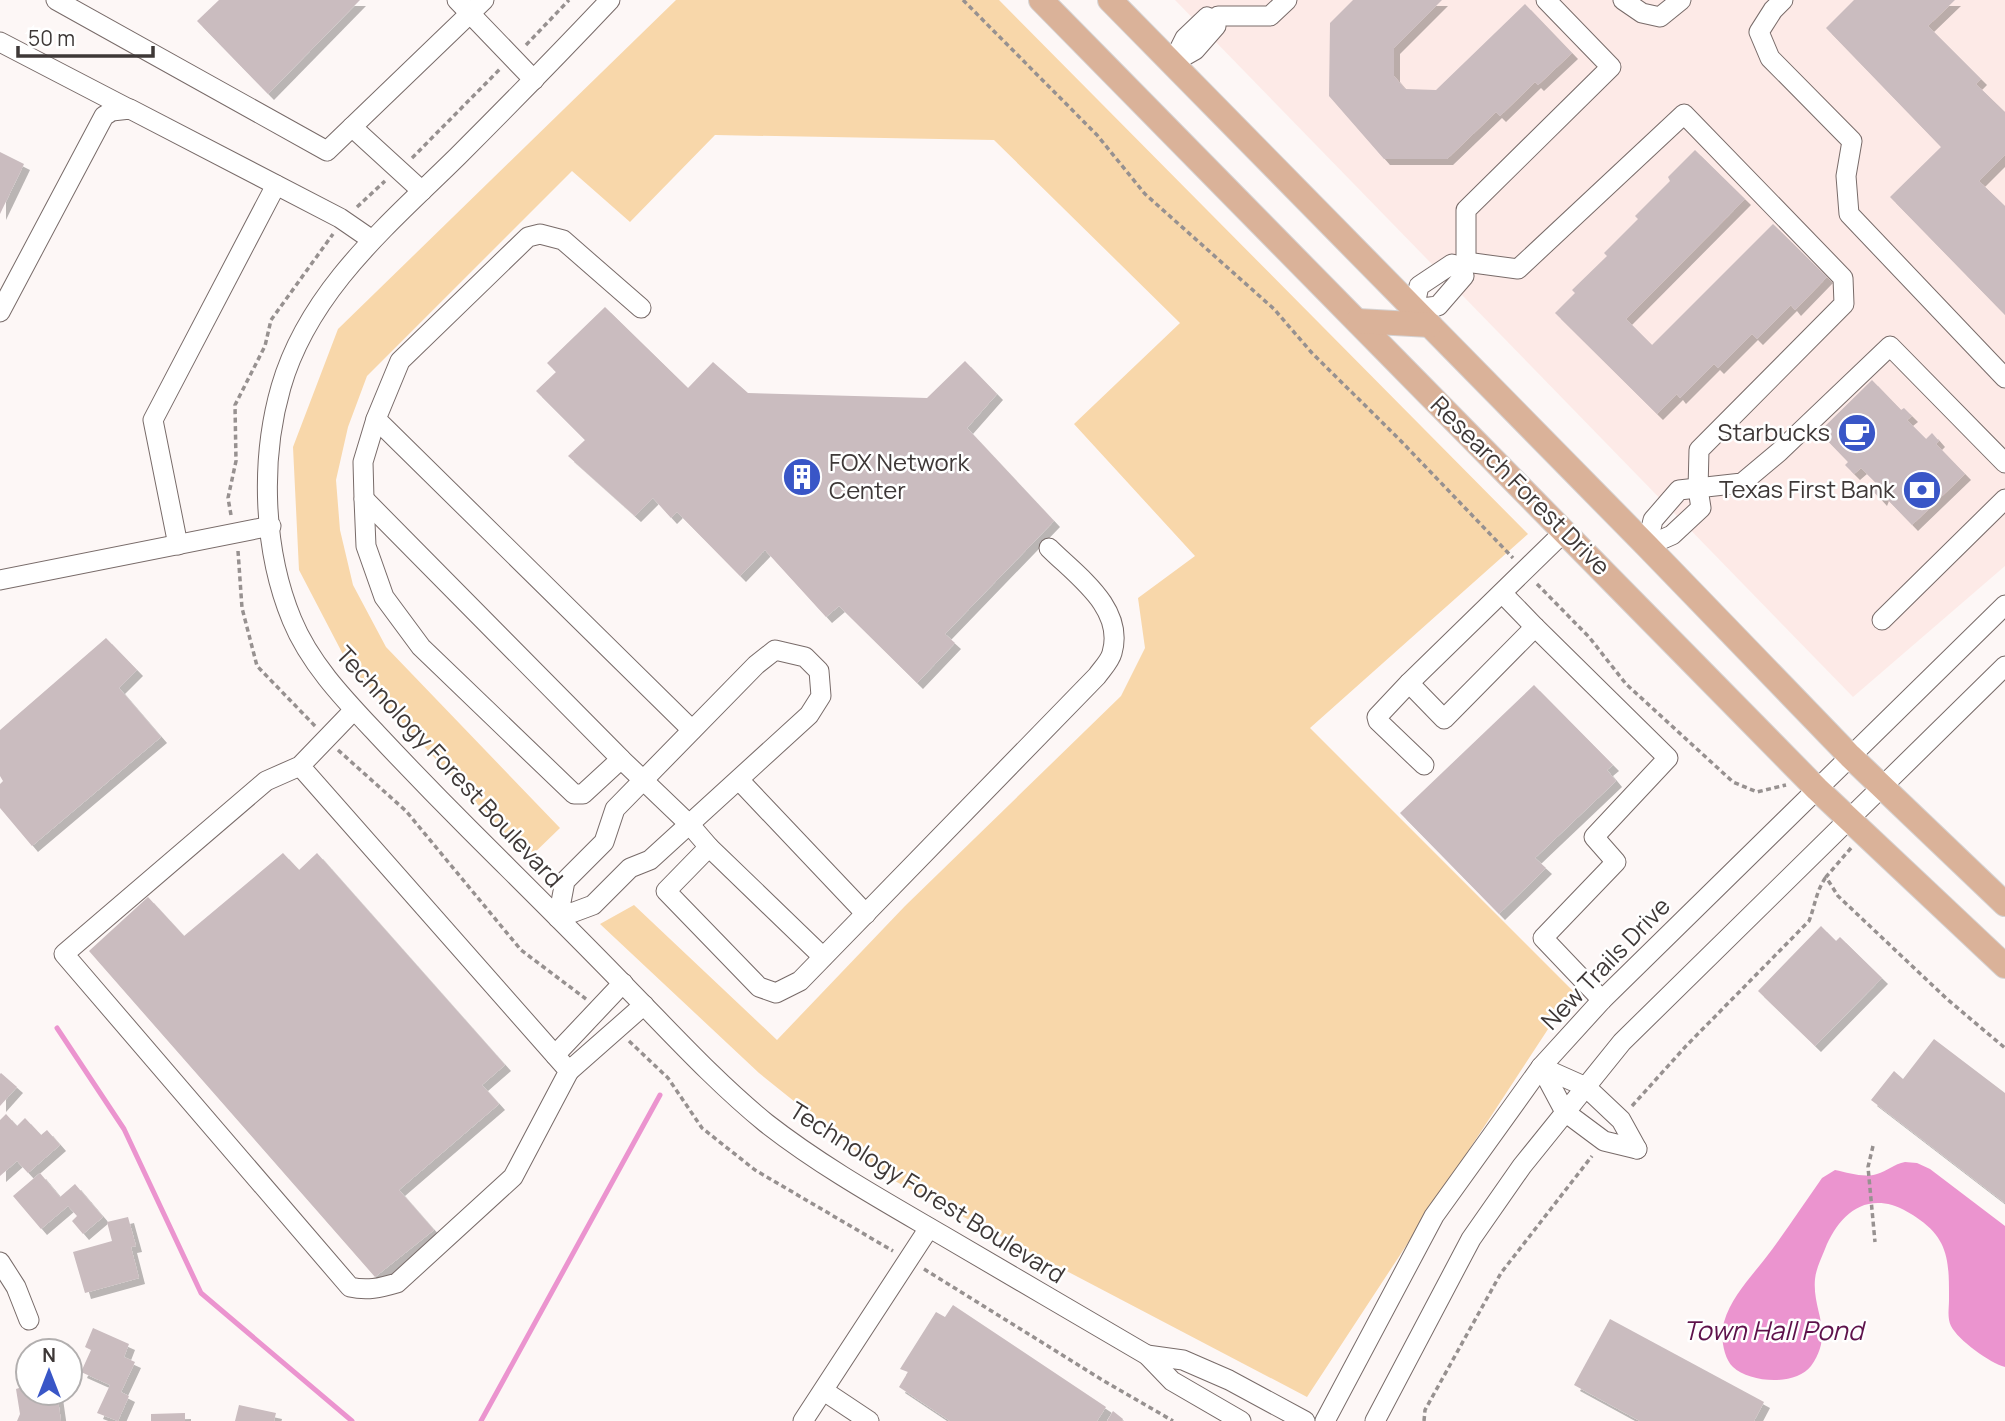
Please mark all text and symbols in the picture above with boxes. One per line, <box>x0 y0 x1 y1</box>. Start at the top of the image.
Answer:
scale bar <box>18 14 152 58</box>
text: 50 m <box>28 24 75 52</box>
street label: Research Forest Drive <box>1424 388 1618 582</box>
cafe icon: Starbucks <box>1836 412 1878 454</box>
place label: Starbucks <box>1718 415 1830 448</box>
place label: FOX Network Center <box>829 445 970 506</box>
building icon: FOX Network Center <box>781 456 823 498</box>
bank icon: Texas First Bank <box>1901 469 1943 511</box>
place label: Texas First Bank <box>1719 472 1896 505</box>
street label: Technology Forest Boulevard <box>329 638 571 894</box>
street label: New Trails Drive <box>1533 889 1677 1036</box>
street label: Technology Forest Boulevard <box>784 1093 1072 1290</box>
water label: Town Hall Pond <box>1683 1312 1867 1348</box>
north arrow <box>14 1337 84 1407</box>
text: N <box>42 1342 56 1368</box>

